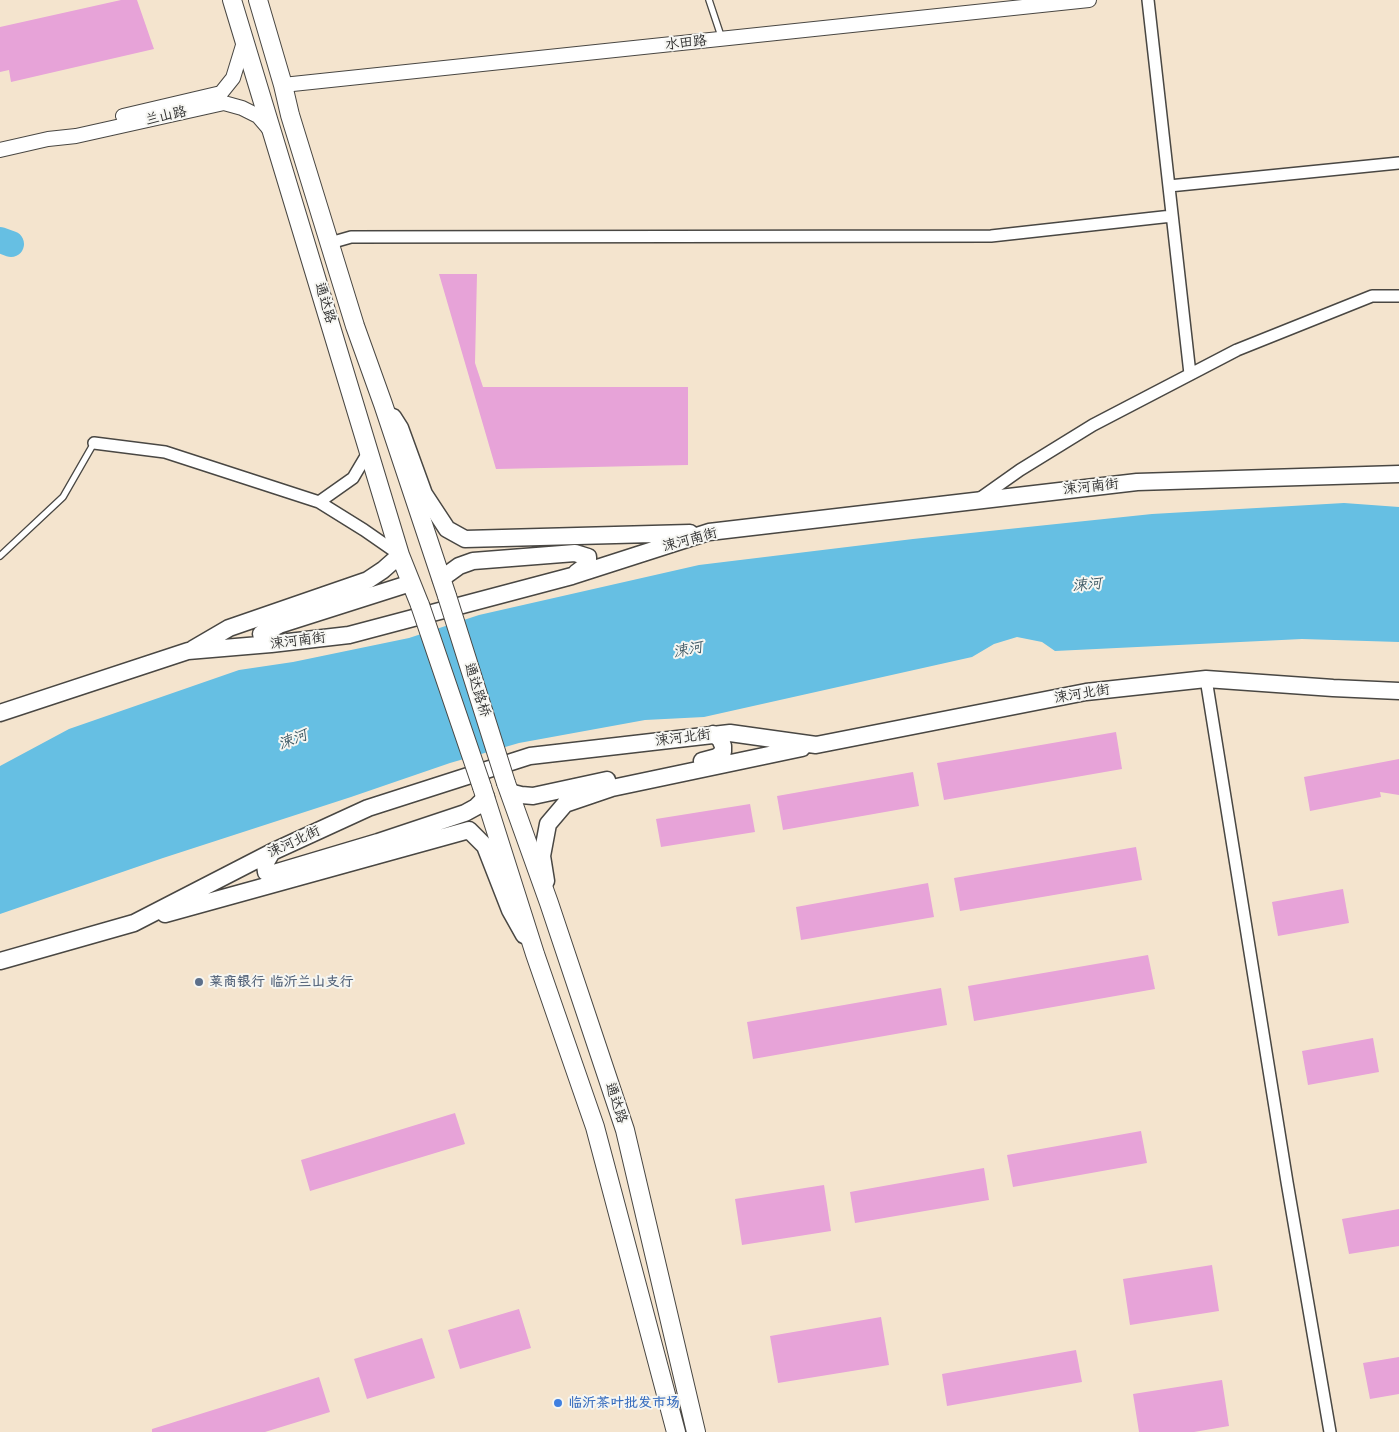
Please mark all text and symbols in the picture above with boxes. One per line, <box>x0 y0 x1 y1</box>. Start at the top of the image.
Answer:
street label: 水田路 <box>664 32 708 54</box>
street label: 兰山路 <box>144 103 188 129</box>
street label: 通达路 <box>311 280 339 326</box>
street label: 涑河南街 <box>1062 476 1120 498</box>
street label: 涑河南街 <box>661 525 719 555</box>
water label: 涑河 <box>1071 575 1103 595</box>
street label: 涑河南街 <box>269 629 327 653</box>
water label: 涑河 <box>672 638 704 662</box>
street label: 通达路桥 <box>460 661 494 719</box>
street label: 涑河北街 <box>1053 681 1111 707</box>
water label: 涑河 <box>276 726 310 754</box>
street label: 涑河北街 <box>654 726 712 750</box>
street label: 涑河北街 <box>265 823 323 861</box>
place label: 莱商银行 临沂兰山支行 <box>209 974 353 990</box>
marker: 莱商银行 临沂兰山支行 <box>193 976 205 988</box>
street label: 通达路 <box>602 1080 630 1126</box>
place label: 临沂茶叶批发市场 <box>568 1395 680 1411</box>
marker: 临沂茶叶批发市场 <box>552 1397 564 1409</box>

